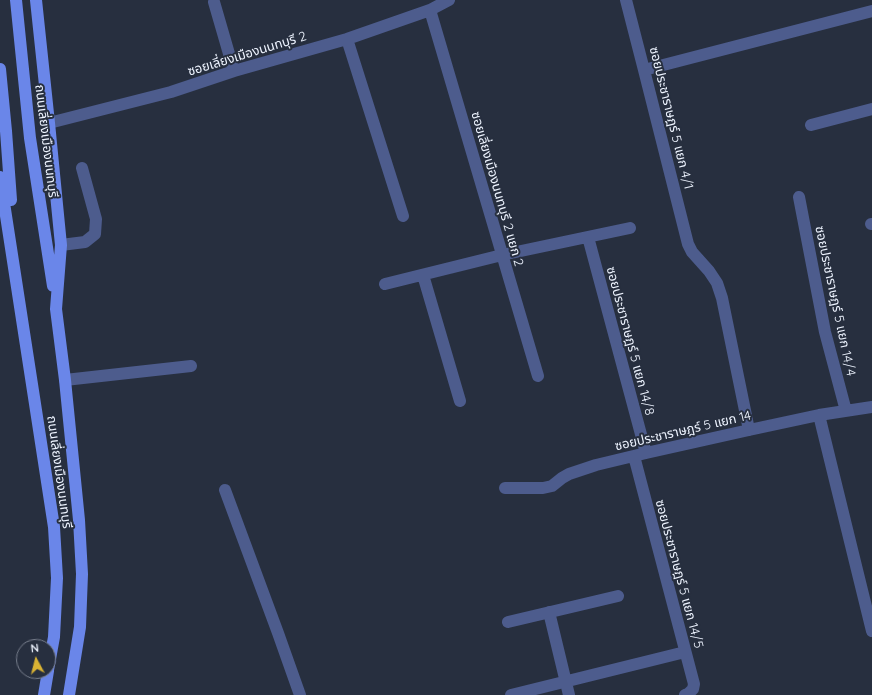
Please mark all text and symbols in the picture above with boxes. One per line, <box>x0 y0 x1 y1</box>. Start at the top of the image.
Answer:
street label: ซอยเลี่ยงเมืองนนทบุรี 2 <box>186 29 308 79</box>
street label: ซอยประชาราษฎร์ 5 แยก 4/1 <box>646 45 696 191</box>
street label: ถนนเลี่ยงเมืองนนทบุรี <box>31 84 61 198</box>
street label: ซอยเลี่ยงเมืองนนทบุรี 2 แยก 2 <box>467 110 527 268</box>
street label: ซอยประชาราษฎร์ 5 แยก 14/4 <box>811 225 859 377</box>
street label: ซอยประชาราษฎร์ 5 แยก 14/8 <box>603 265 657 417</box>
street label: ซอยประชาราษฎร์ 5 แยก 14 <box>613 408 753 454</box>
street label: ถนนเลี่ยงเมืองนนทบุรี <box>43 415 75 529</box>
street label: ซอยประชาราษฎร์ 5 แยก 14/5 <box>652 498 706 650</box>
north arrow <box>16 639 56 679</box>
text: N <box>30 641 40 656</box>

